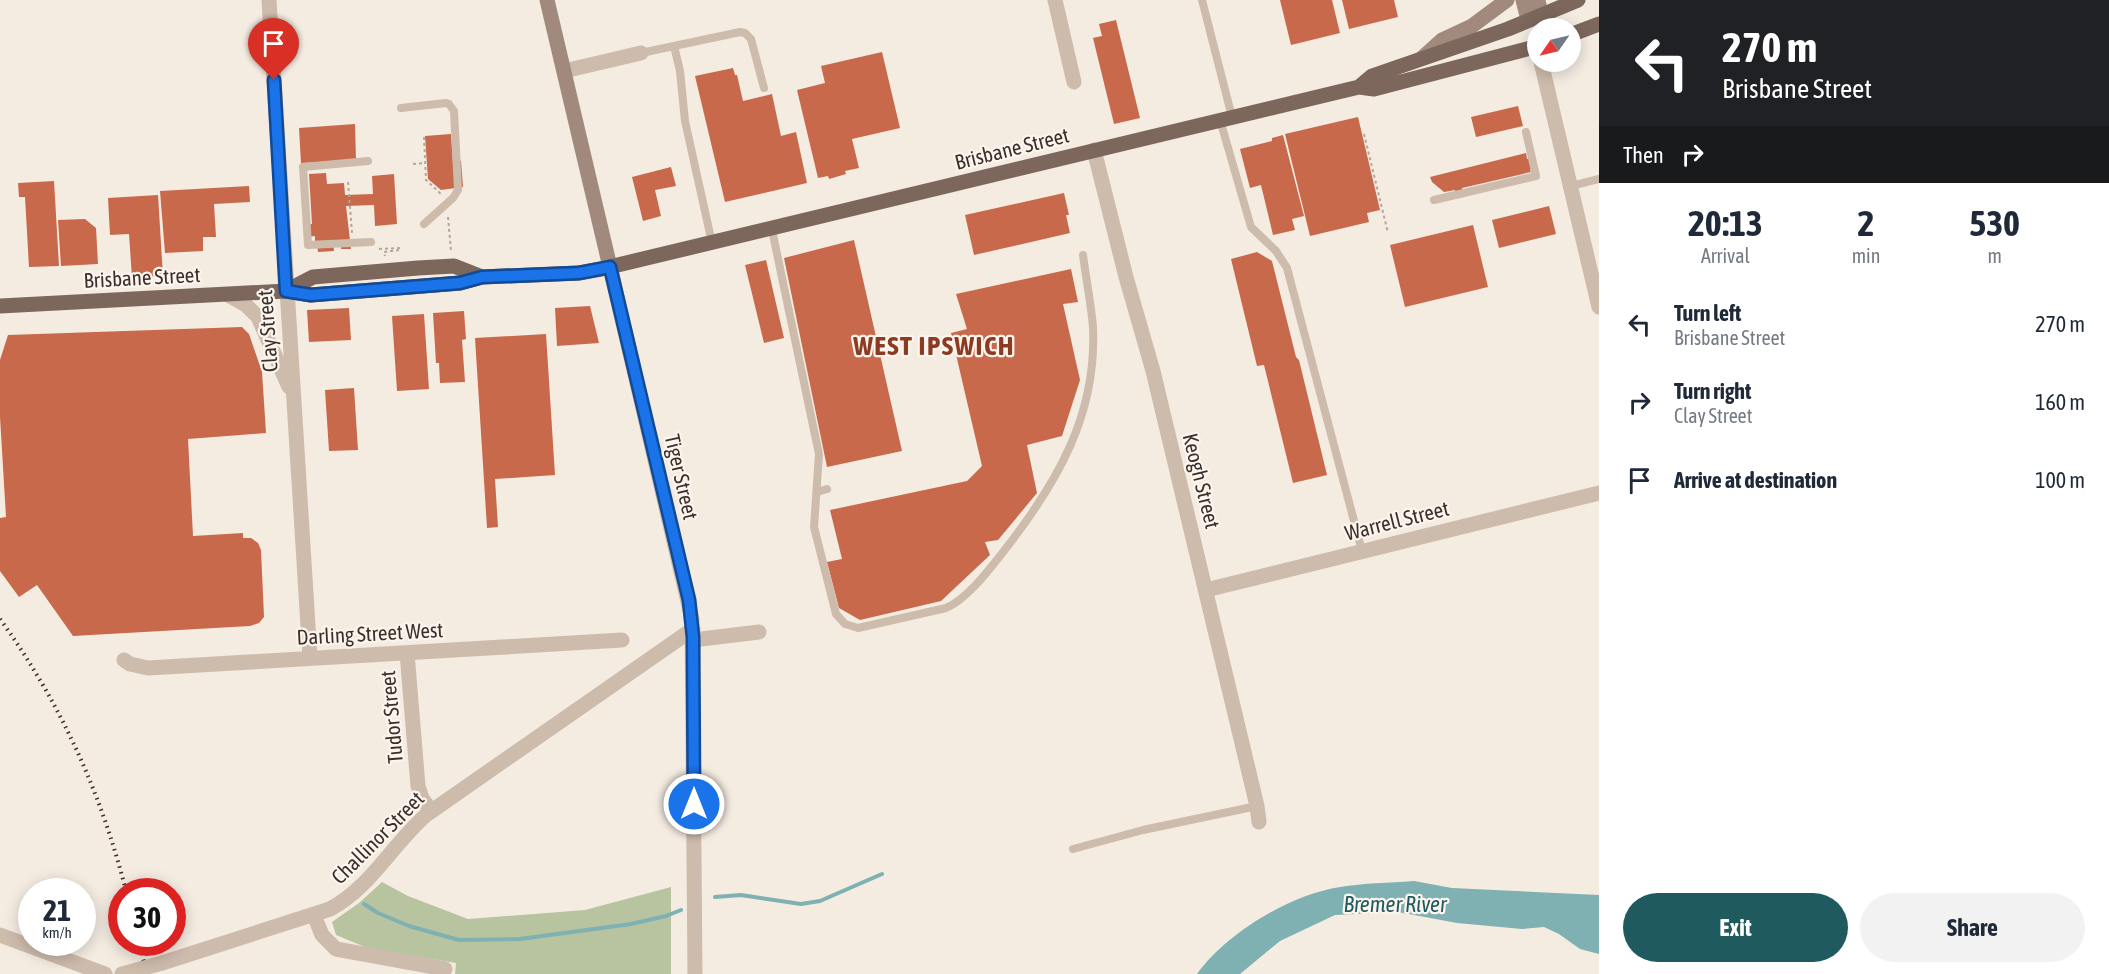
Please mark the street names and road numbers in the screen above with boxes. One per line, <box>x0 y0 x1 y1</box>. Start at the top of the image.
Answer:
street label: Brisbane Street <box>952 122 1071 174</box>
street label: Brisbane Street <box>83 262 201 292</box>
street label: Clay Street <box>252 289 282 373</box>
street label: Keogh Street <box>1179 431 1225 531</box>
street label: Tiger Street <box>661 432 703 522</box>
street label: Warrell Street <box>1342 496 1451 545</box>
street label: Darling Street West <box>296 617 444 649</box>
street label: Tudor Street <box>375 670 407 765</box>
street label: Challinor Street <box>326 786 428 888</box>

